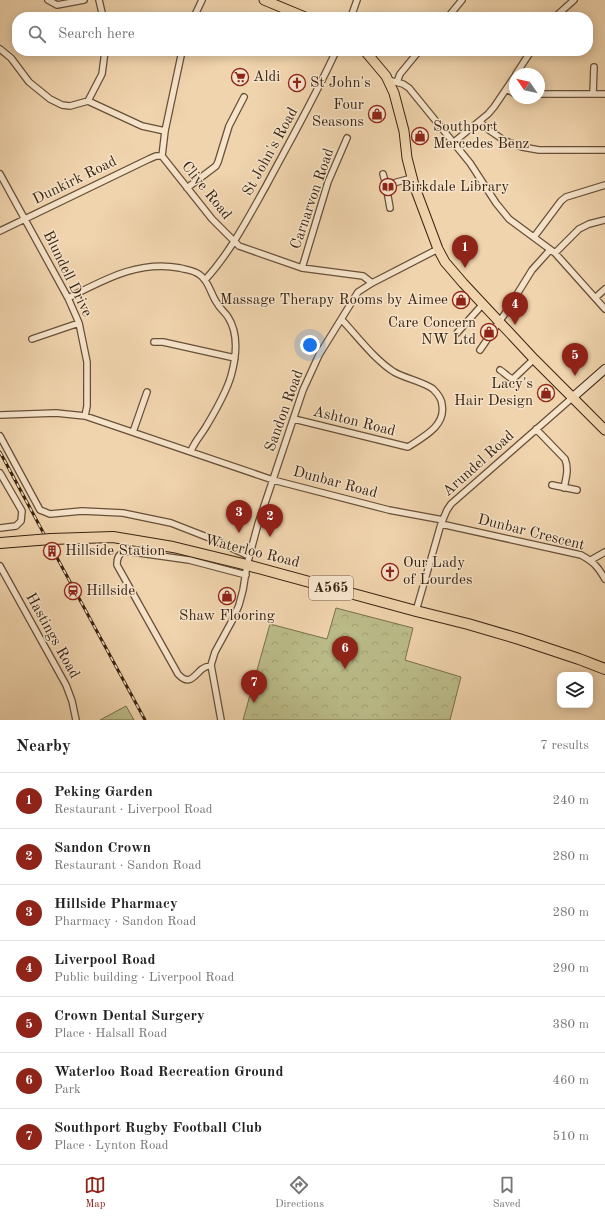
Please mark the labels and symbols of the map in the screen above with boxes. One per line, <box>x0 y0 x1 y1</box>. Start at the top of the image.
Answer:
supermarket icon: Aldi <box>230 67 250 87</box>
north arrow <box>509 68 545 104</box>
place label: Aldi <box>253 70 280 85</box>
church icon: St John's <box>287 73 307 93</box>
place label: St John's <box>310 76 371 91</box>
place label: Four Seasons <box>312 98 364 130</box>
shop icon: Four Seasons <box>367 104 387 124</box>
street label: St John's Road <box>241 105 301 199</box>
place label: Southport Mercedes Benz <box>433 120 529 152</box>
shop icon: Southport Mercedes Benz <box>410 126 430 146</box>
street label: Carnarvon Road <box>289 146 337 251</box>
street label: Dunkirk Road <box>31 154 119 208</box>
street label: Clive Road <box>178 159 234 223</box>
library icon: Birkdale Library <box>378 177 398 197</box>
place label: Birkdale Library <box>401 180 509 195</box>
street label: Blundell Drive <box>40 229 94 319</box>
pin: 1 <box>452 235 478 268</box>
shop icon: Massage Therapy Rooms by Aimee <box>451 290 471 310</box>
pin: 4 <box>502 292 528 325</box>
place label: Massage Therapy Rooms by Aimee <box>220 293 448 308</box>
place label: Care Concern NW Ltd <box>388 316 476 348</box>
shop icon: Care Concern NW Ltd <box>479 322 499 342</box>
your location <box>300 335 320 355</box>
pin: 5 <box>562 343 588 376</box>
street label: Sandon Road <box>263 368 307 454</box>
place label: Lacy's Hair Design <box>454 377 533 409</box>
shop icon: Lacy's Hair Design <box>536 383 556 403</box>
street label: Ashton Road <box>311 404 397 440</box>
street label: Arundel Road <box>440 428 518 500</box>
street label: Dunbar Road <box>291 465 379 502</box>
pin: 3 <box>226 500 252 533</box>
pin: 2 <box>257 504 283 537</box>
street label: Dunbar Crescent <box>476 512 586 554</box>
street label: Waterloo Road <box>203 533 301 571</box>
building icon: Hillside Station <box>42 541 62 561</box>
place label: Hillside Station <box>65 544 165 559</box>
place label: Our Lady of Lourdes <box>403 556 472 588</box>
church icon: Our Lady of Lourdes <box>380 562 400 582</box>
road number: A565 <box>309 576 353 600</box>
station icon: Hillside <box>63 581 83 601</box>
place label: Hillside <box>86 584 135 599</box>
shop icon: Shaw Flooring <box>217 586 237 606</box>
street label: Hastings Road <box>22 591 82 681</box>
place label: Shaw Flooring <box>179 609 275 624</box>
pin: 6 <box>332 636 358 669</box>
pin: 7 <box>241 670 267 703</box>

